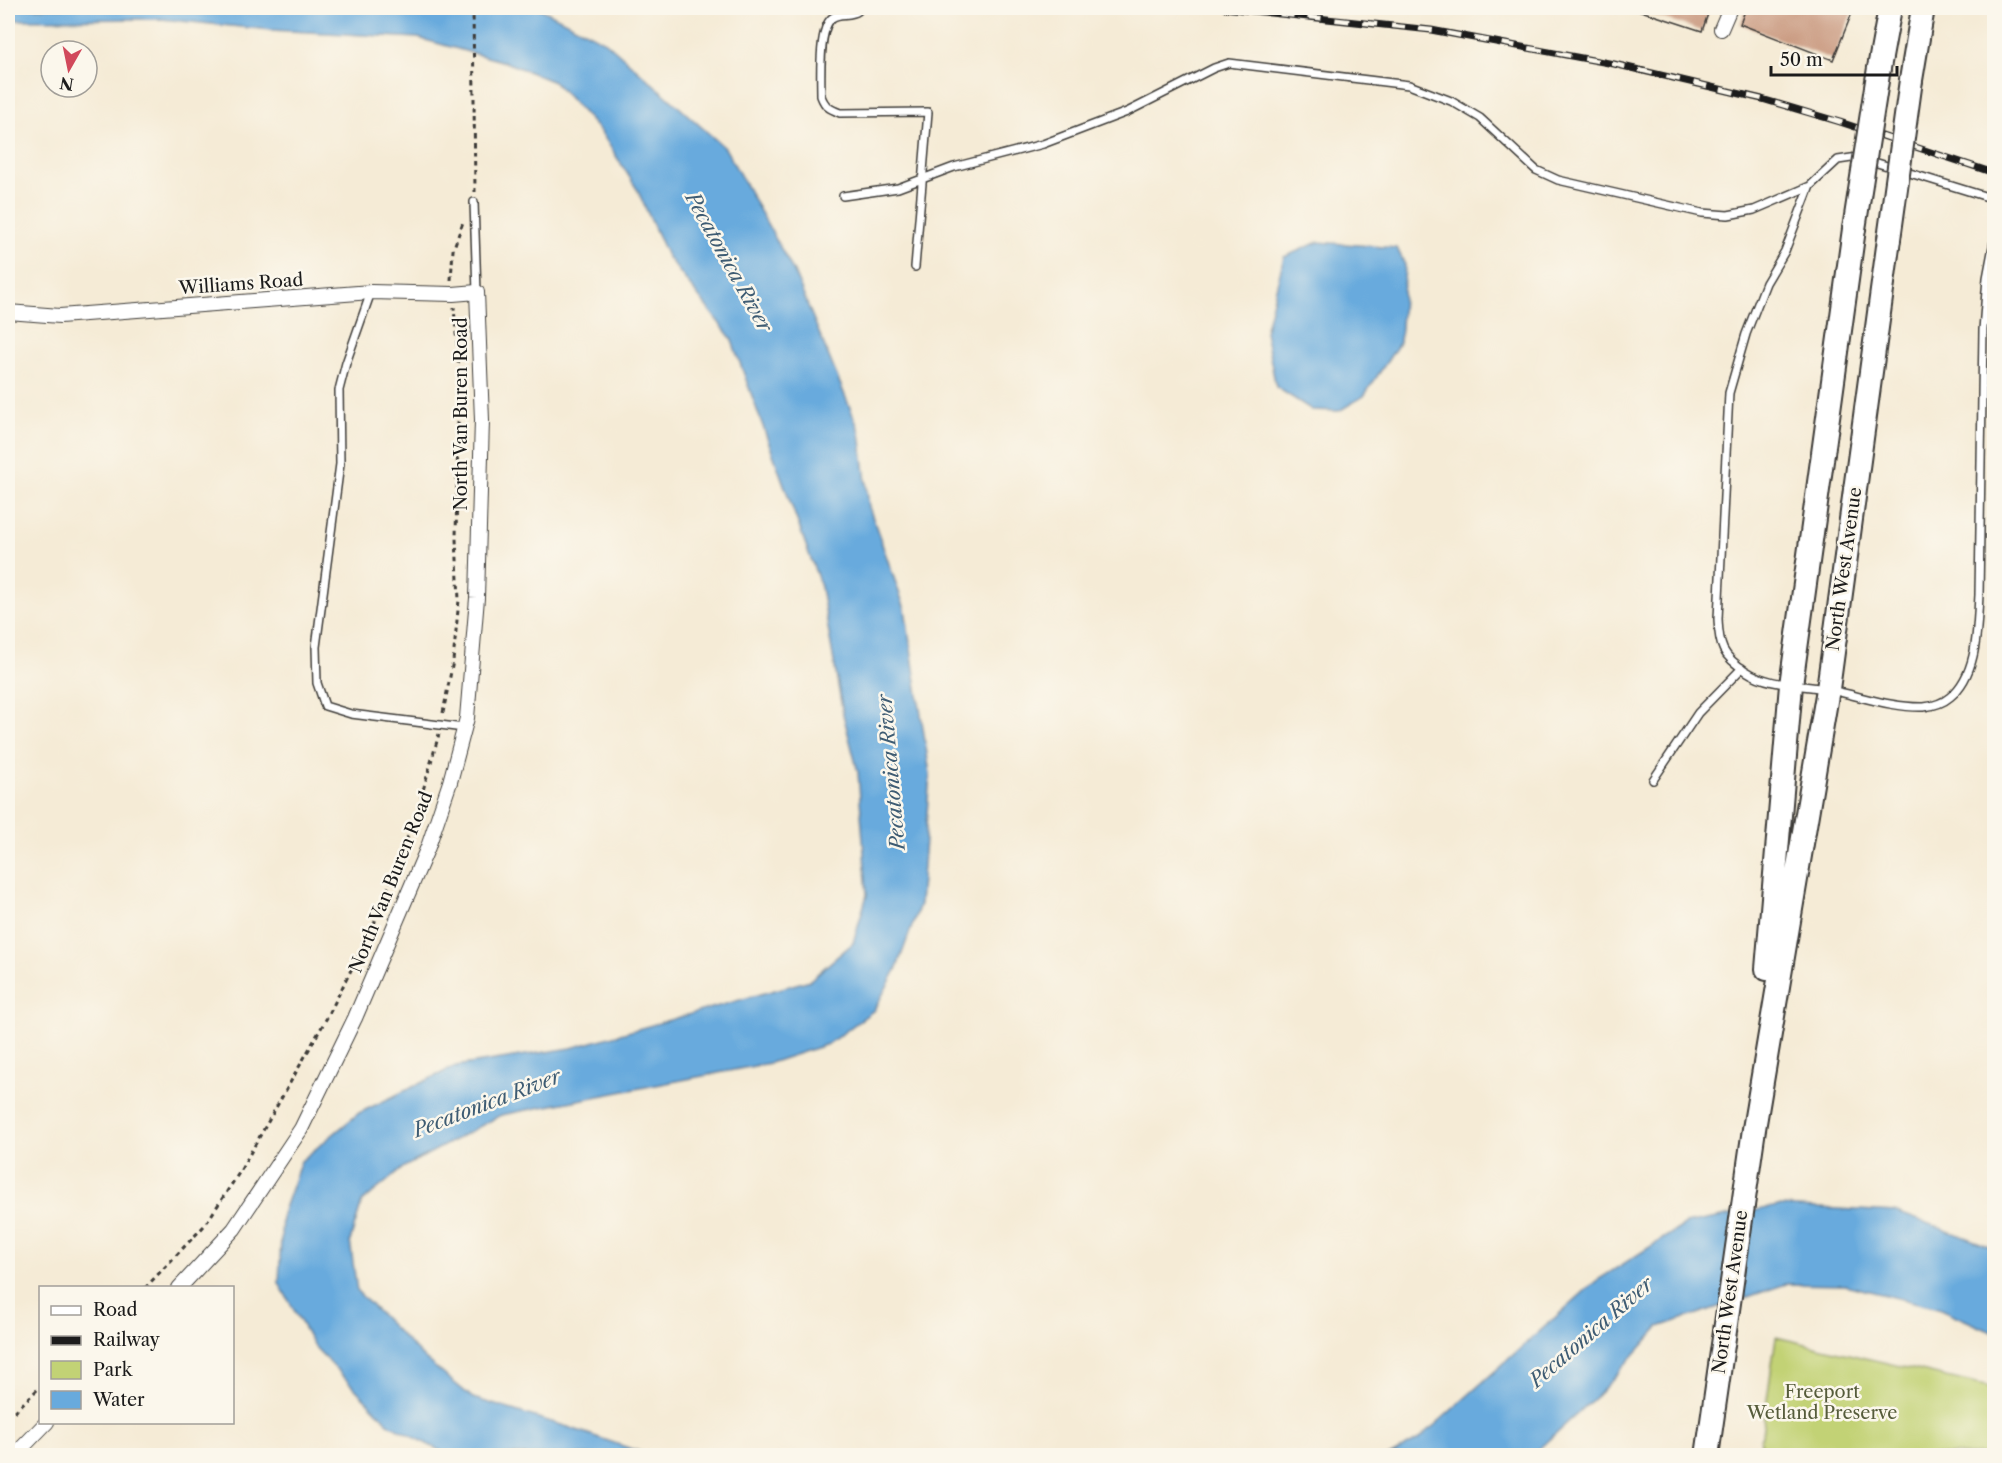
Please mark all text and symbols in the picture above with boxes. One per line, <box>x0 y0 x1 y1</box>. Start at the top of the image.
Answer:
north arrow <box>39 39 99 99</box>
scale bar <box>1771 39 1897 77</box>
text: 50 m <box>1780 49 1823 71</box>
text: N <box>58 73 75 95</box>
water label: Pecatonica River <box>680 186 778 338</box>
street label: Williams Road <box>177 269 304 299</box>
street label: North Van Buren Road <box>450 317 472 511</box>
street label: North West Avenue <box>1822 486 1866 652</box>
water label: Pecatonica River <box>872 692 910 853</box>
street label: North Van Buren Road <box>345 788 437 976</box>
water label: Pecatonica River <box>408 1063 566 1143</box>
street label: North West Avenue <box>1708 1209 1752 1375</box>
water label: Pecatonica River <box>1523 1271 1659 1394</box>
legend <box>39 1286 234 1424</box>
text: Road <box>93 1299 138 1321</box>
text: Railway <box>93 1329 161 1351</box>
text: Park <box>93 1359 134 1381</box>
park label: Freeport Wetland Preserve <box>1746 1381 1897 1424</box>
text: Water <box>92 1389 145 1411</box>

